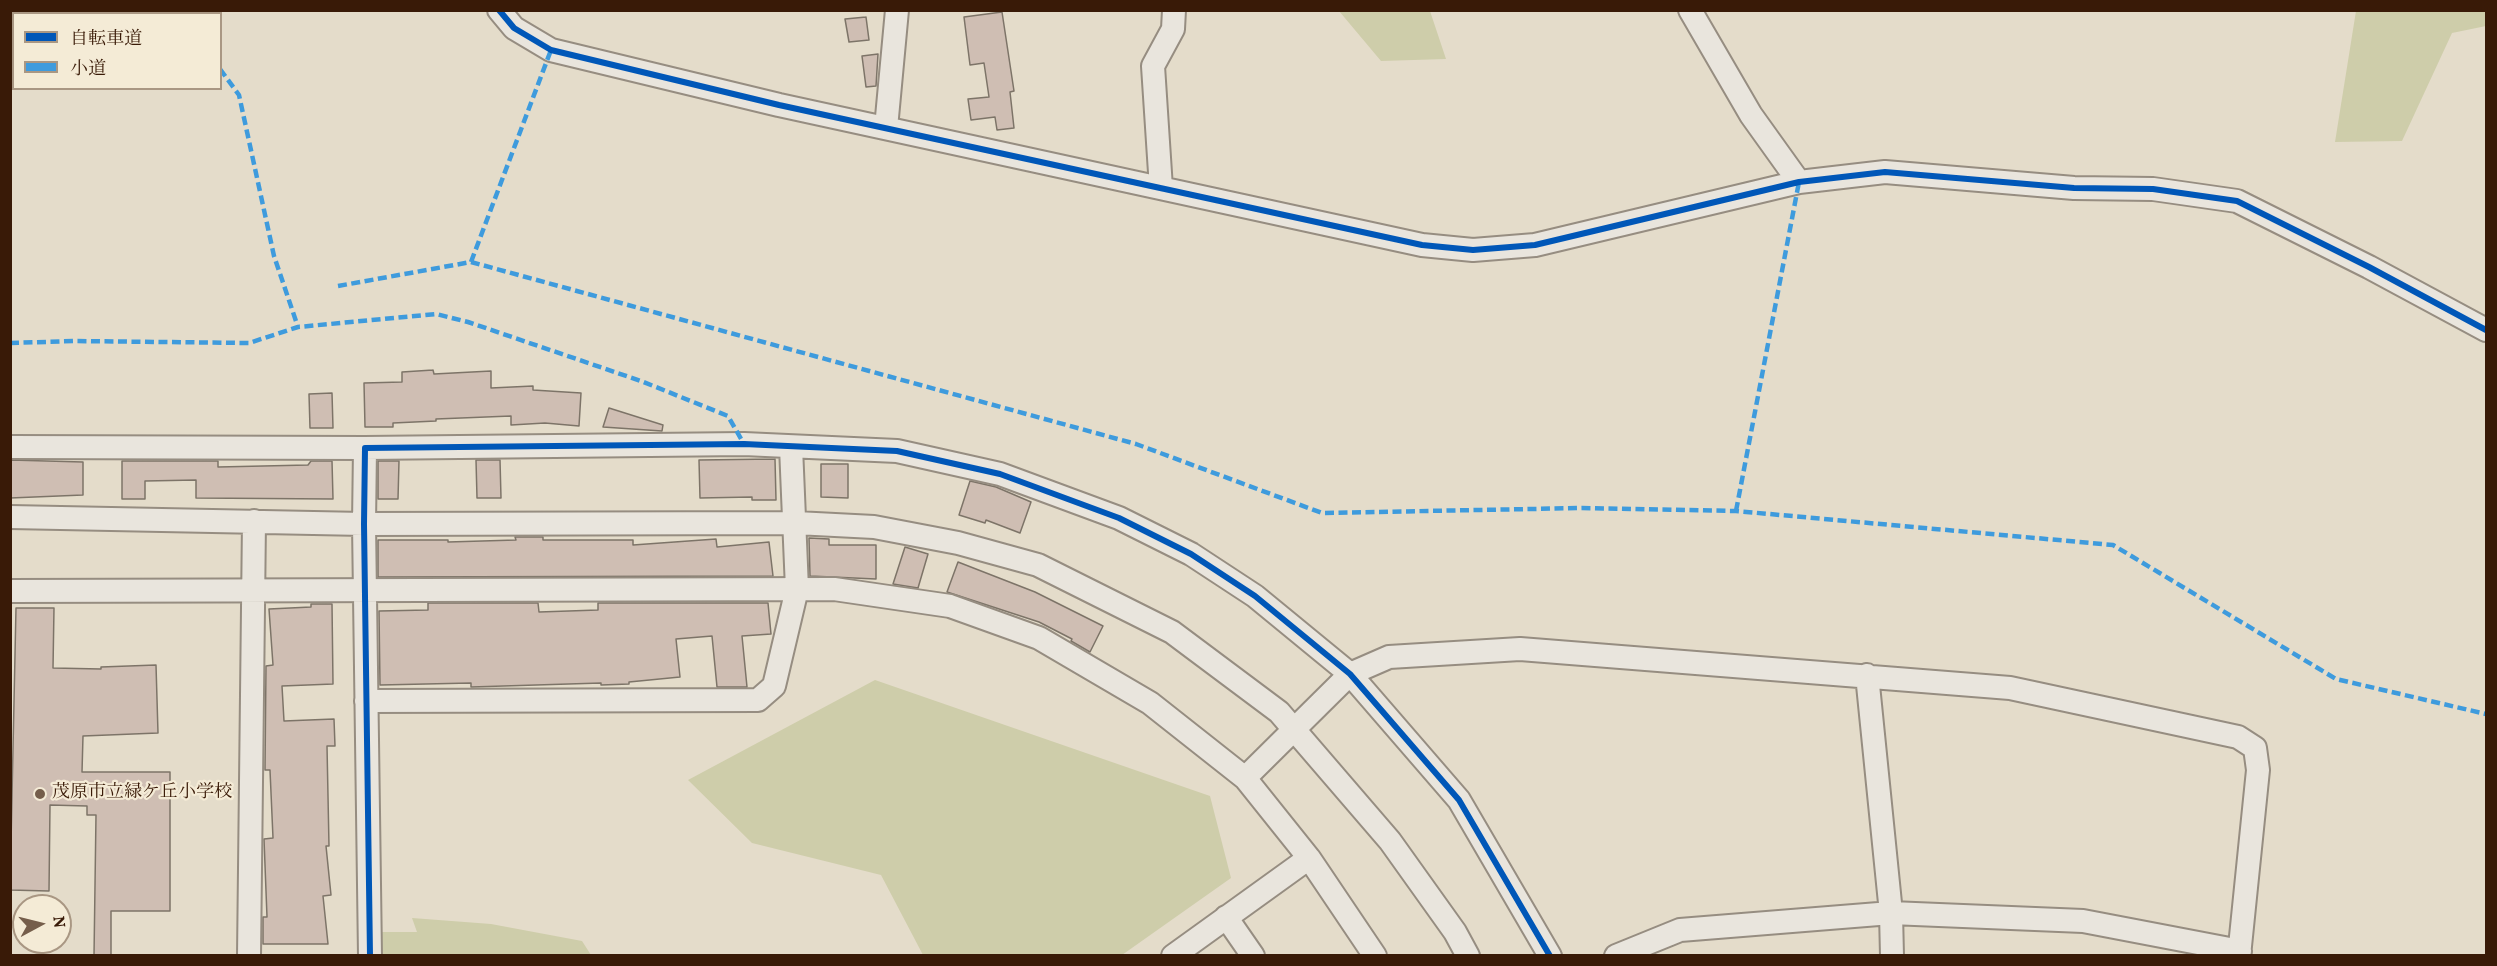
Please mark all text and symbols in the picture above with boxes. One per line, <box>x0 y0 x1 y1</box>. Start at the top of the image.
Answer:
legend <box>12 12 222 90</box>
text: 自転車道 <box>70 27 142 52</box>
text: 小道 <box>70 57 106 82</box>
place label: 茂原市立緑ケ丘小学校 <box>52 783 232 805</box>
marker: 茂原市立緑ケ丘小学校 <box>33 787 47 801</box>
north arrow <box>12 894 72 954</box>
text: N <box>46 915 70 929</box>

